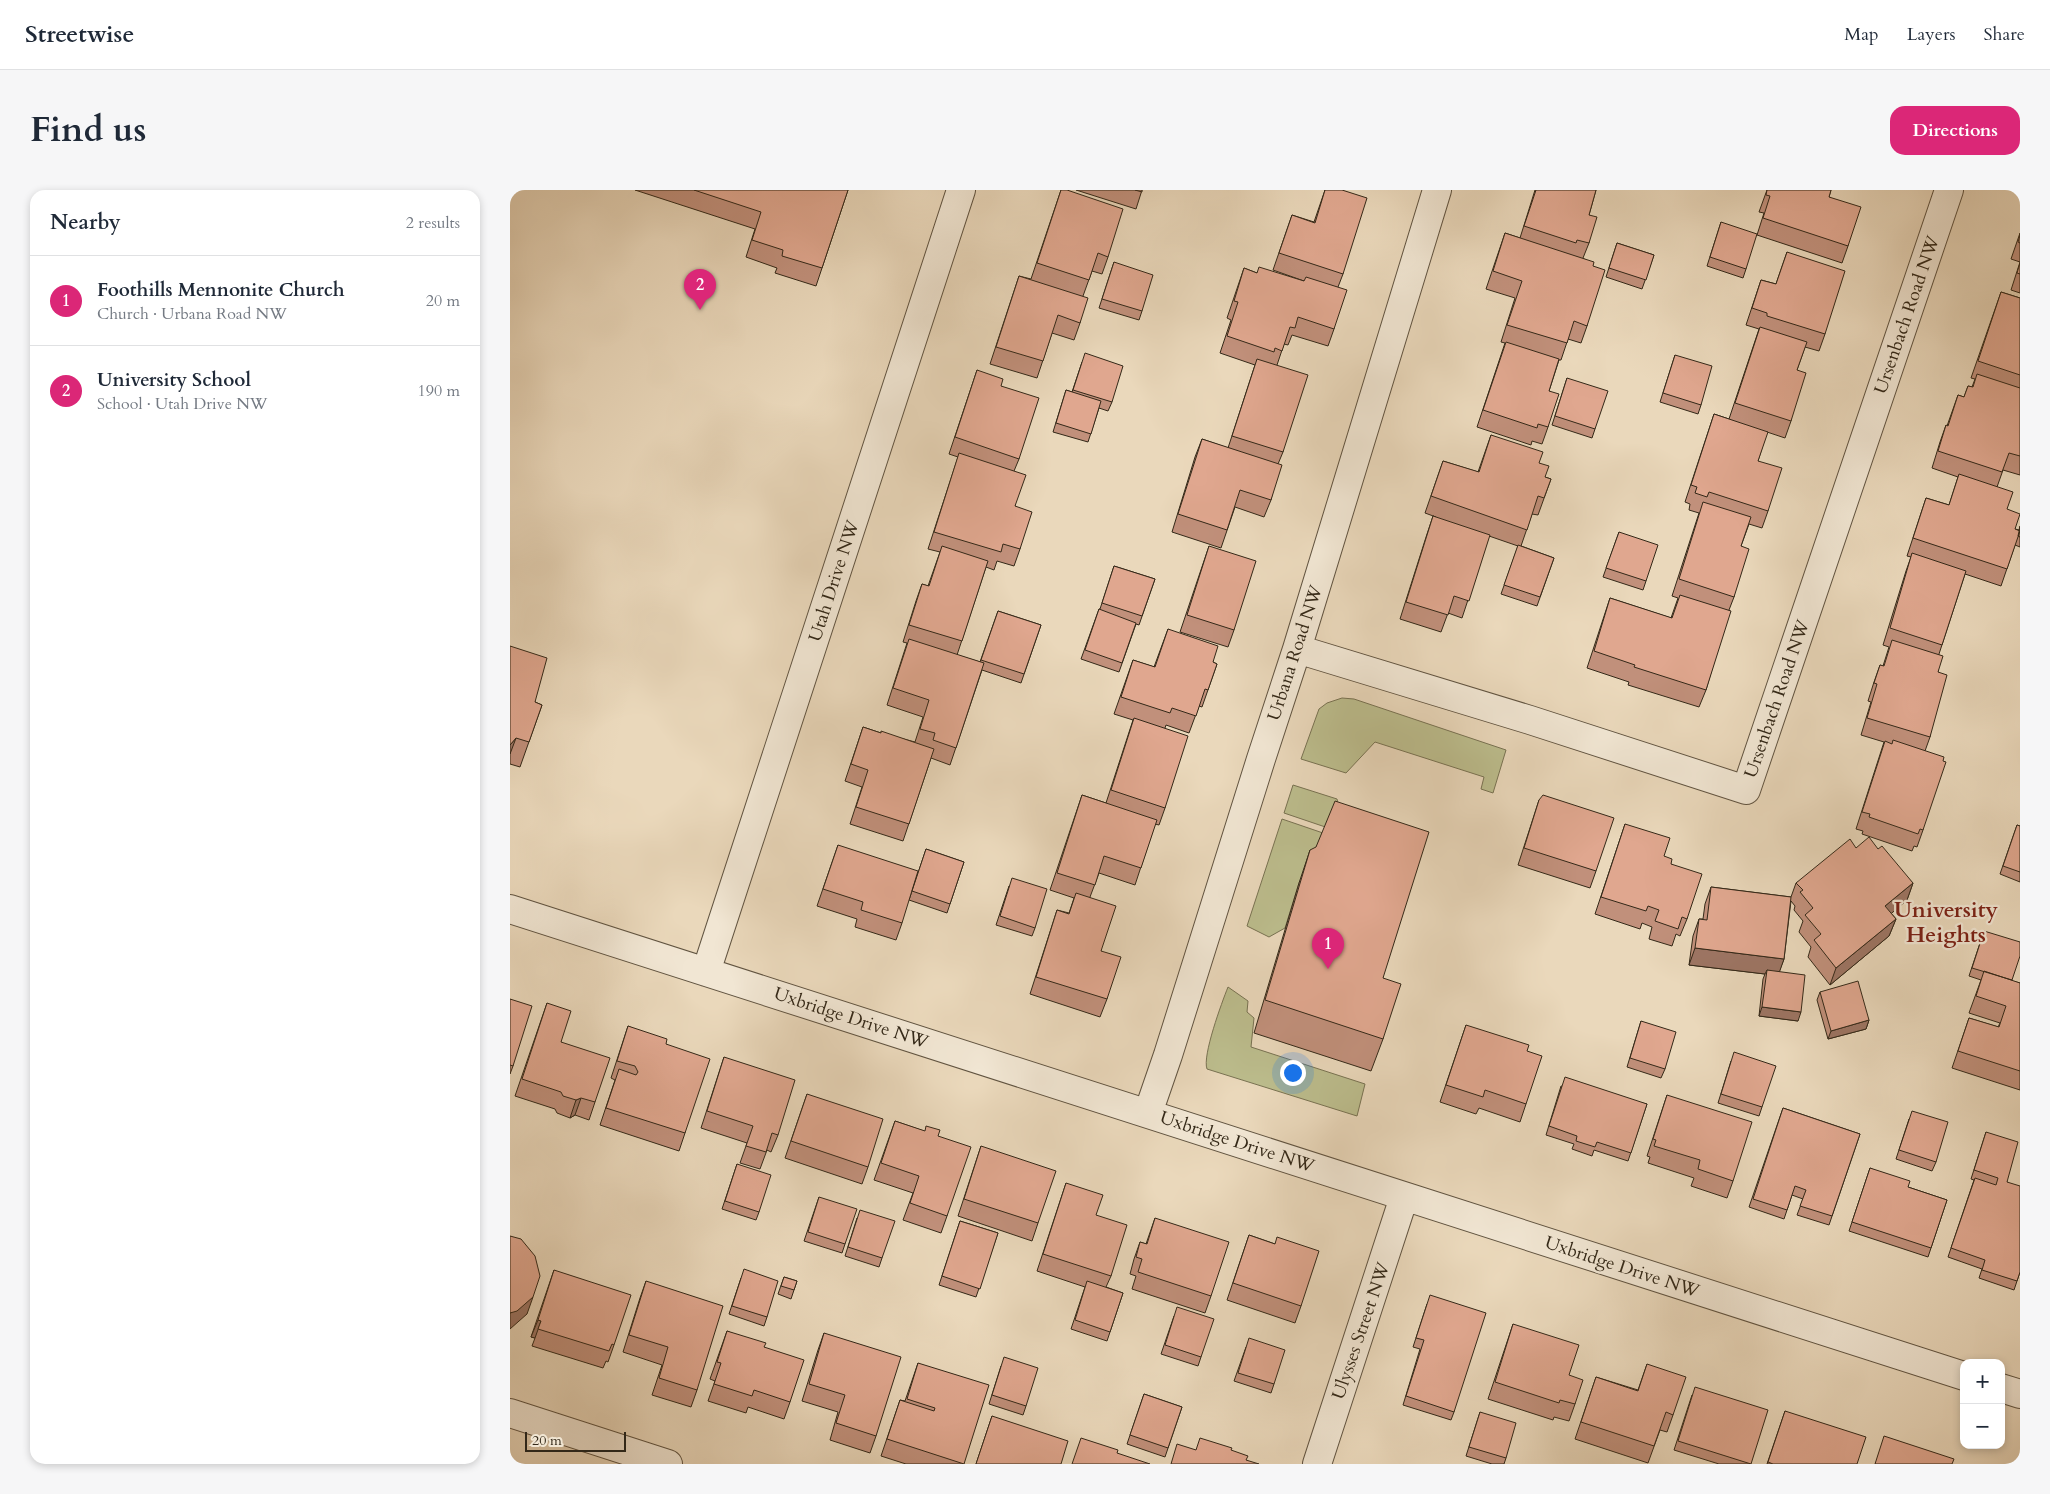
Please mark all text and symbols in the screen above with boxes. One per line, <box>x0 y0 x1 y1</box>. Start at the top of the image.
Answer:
text: Streetwise <box>25 18 134 51</box>
text: Map <box>1844 22 1879 47</box>
text: Layers <box>1907 22 1956 47</box>
text: Share <box>1984 22 2025 47</box>
text: Find us <box>30 106 146 154</box>
button: Directions <box>1890 106 2020 155</box>
text: Nearby <box>50 208 121 237</box>
text: 2 results <box>406 212 460 234</box>
street label: Ursenbach Road NW <box>1868 233 1946 397</box>
pin: 2 <box>684 269 716 310</box>
text: Foothills Mennonite Church <box>97 277 345 303</box>
text: 1 <box>62 290 70 312</box>
text: 20 m <box>426 290 460 312</box>
text: Church · Urbana Road NW <box>97 303 287 325</box>
text: University School <box>97 367 251 393</box>
text: 2 <box>62 380 70 402</box>
text: 190 m <box>418 380 460 402</box>
text: School · Utah Drive NW <box>97 393 268 415</box>
street label: Utah Drive NW <box>803 517 865 645</box>
street label: Urbana Road NW <box>1261 582 1329 724</box>
street label: Ursenbach Road NW <box>1738 617 1816 781</box>
district label: University Heights <box>1894 895 1999 950</box>
pin: 1 <box>1312 928 1344 969</box>
street label: Uxbridge Drive NW <box>770 981 932 1055</box>
your location <box>1280 1060 1306 1086</box>
street label: Uxbridge Drive NW <box>1156 1105 1318 1179</box>
street label: Uxbridge Drive NW <box>1541 1230 1703 1304</box>
street label: Ulysses Street NW <box>1326 1259 1396 1403</box>
map controls <box>1960 1359 2005 1449</box>
button: + <box>1960 1359 2005 1404</box>
button: − <box>1960 1404 2005 1449</box>
scale bar <box>525 1429 626 1452</box>
text: 20 m <box>532 1431 562 1450</box>

